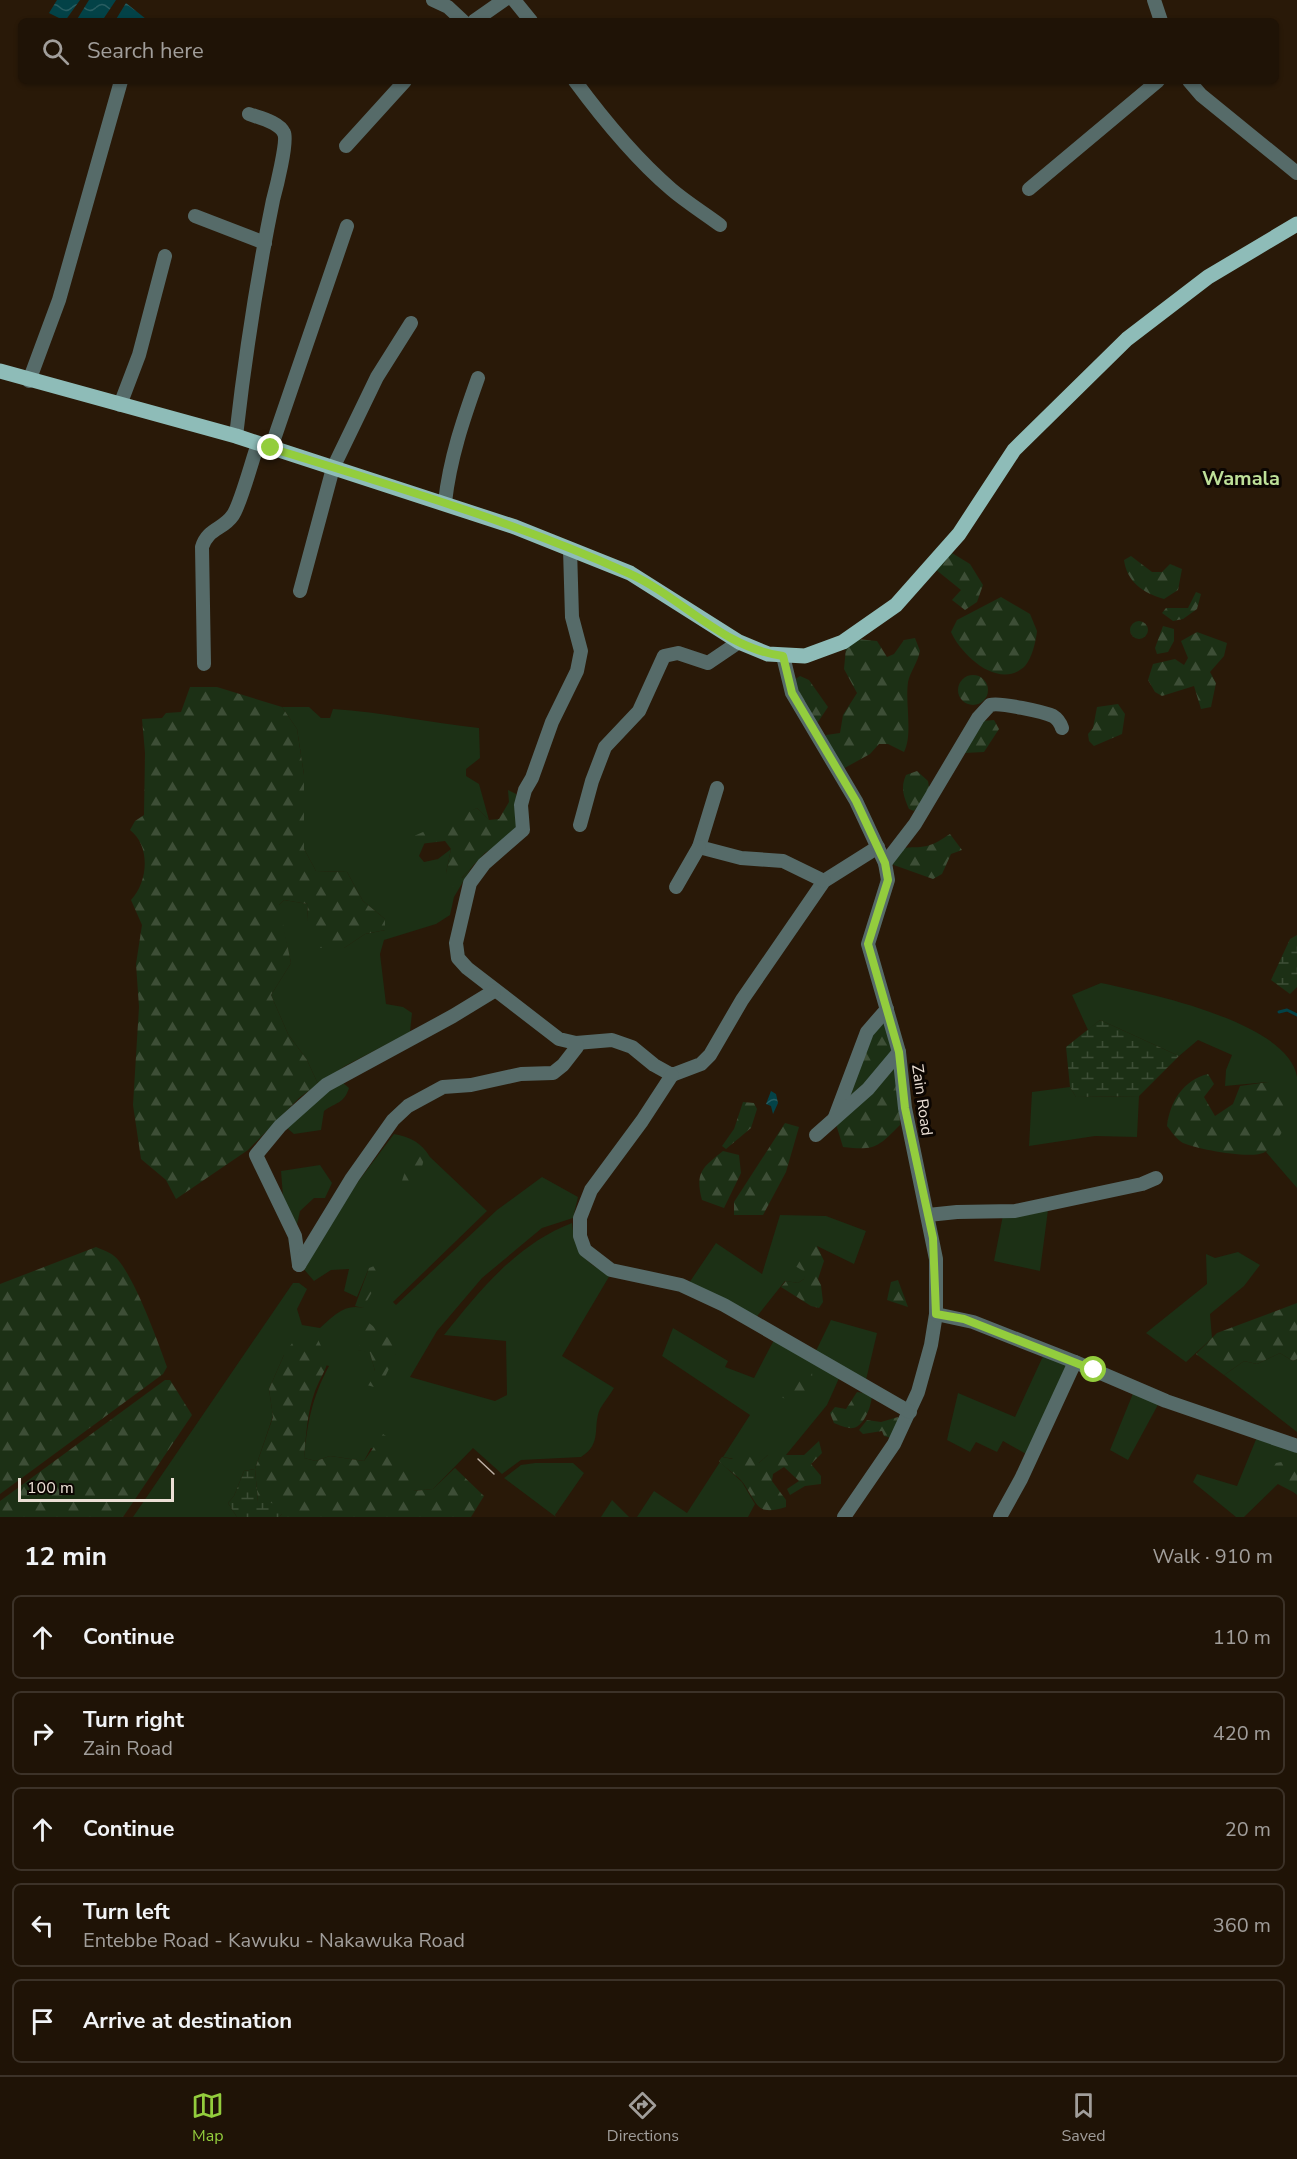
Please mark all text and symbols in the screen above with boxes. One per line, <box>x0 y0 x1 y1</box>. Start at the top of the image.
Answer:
search box <box>18 18 1279 84</box>
icon: search <box>39 35 72 68</box>
text: Search here <box>87 36 204 66</box>
route end <box>257 434 283 460</box>
district label: Wamala <box>1202 465 1280 492</box>
street label: Zain Road <box>906 1063 938 1137</box>
route start <box>1080 1356 1106 1382</box>
scale bar <box>18 1475 174 1502</box>
text: 100 m <box>27 1477 74 1499</box>
text: 12 min <box>24 1539 107 1574</box>
text: Walk · 910 m <box>1153 1543 1273 1570</box>
icon: ahead <box>26 1621 59 1654</box>
text: Continue <box>83 1622 174 1652</box>
text: 110 m <box>1213 1624 1271 1651</box>
text: Turn right <box>83 1705 184 1735</box>
icon: right <box>26 1717 59 1750</box>
text: 420 m <box>1213 1720 1271 1747</box>
text: Zain Road <box>83 1735 173 1762</box>
icon: ahead <box>26 1813 59 1846</box>
text: Continue <box>83 1814 174 1844</box>
text: 20 m <box>1225 1816 1271 1843</box>
text: Turn left <box>83 1897 170 1927</box>
icon: left <box>26 1909 59 1942</box>
text: 360 m <box>1213 1912 1271 1939</box>
text: Entebbe Road - Kawuku - Nakawuka Road <box>83 1927 465 1954</box>
icon: arrive <box>26 2005 59 2038</box>
text: Arrive at destination <box>83 2006 292 2036</box>
tab: Map <box>191 2089 224 2147</box>
tab: Directions <box>607 2089 679 2147</box>
tab: Saved <box>1062 2089 1106 2147</box>

